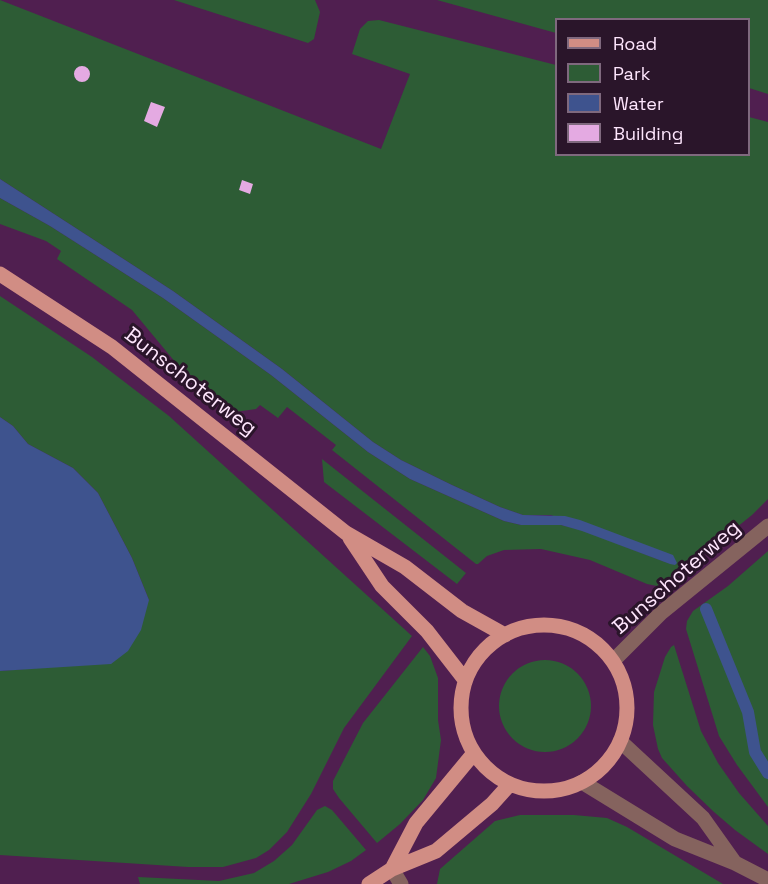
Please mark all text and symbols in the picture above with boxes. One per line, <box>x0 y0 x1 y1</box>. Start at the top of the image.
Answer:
legend <box>555 18 750 156</box>
text: Road <box>613 32 657 55</box>
text: Park <box>613 62 650 85</box>
text: Water <box>613 92 664 115</box>
text: Building <box>613 122 683 145</box>
street label: Bunschoterweg <box>119 323 261 441</box>
street label: Bunschoterweg <box>608 516 746 640</box>

